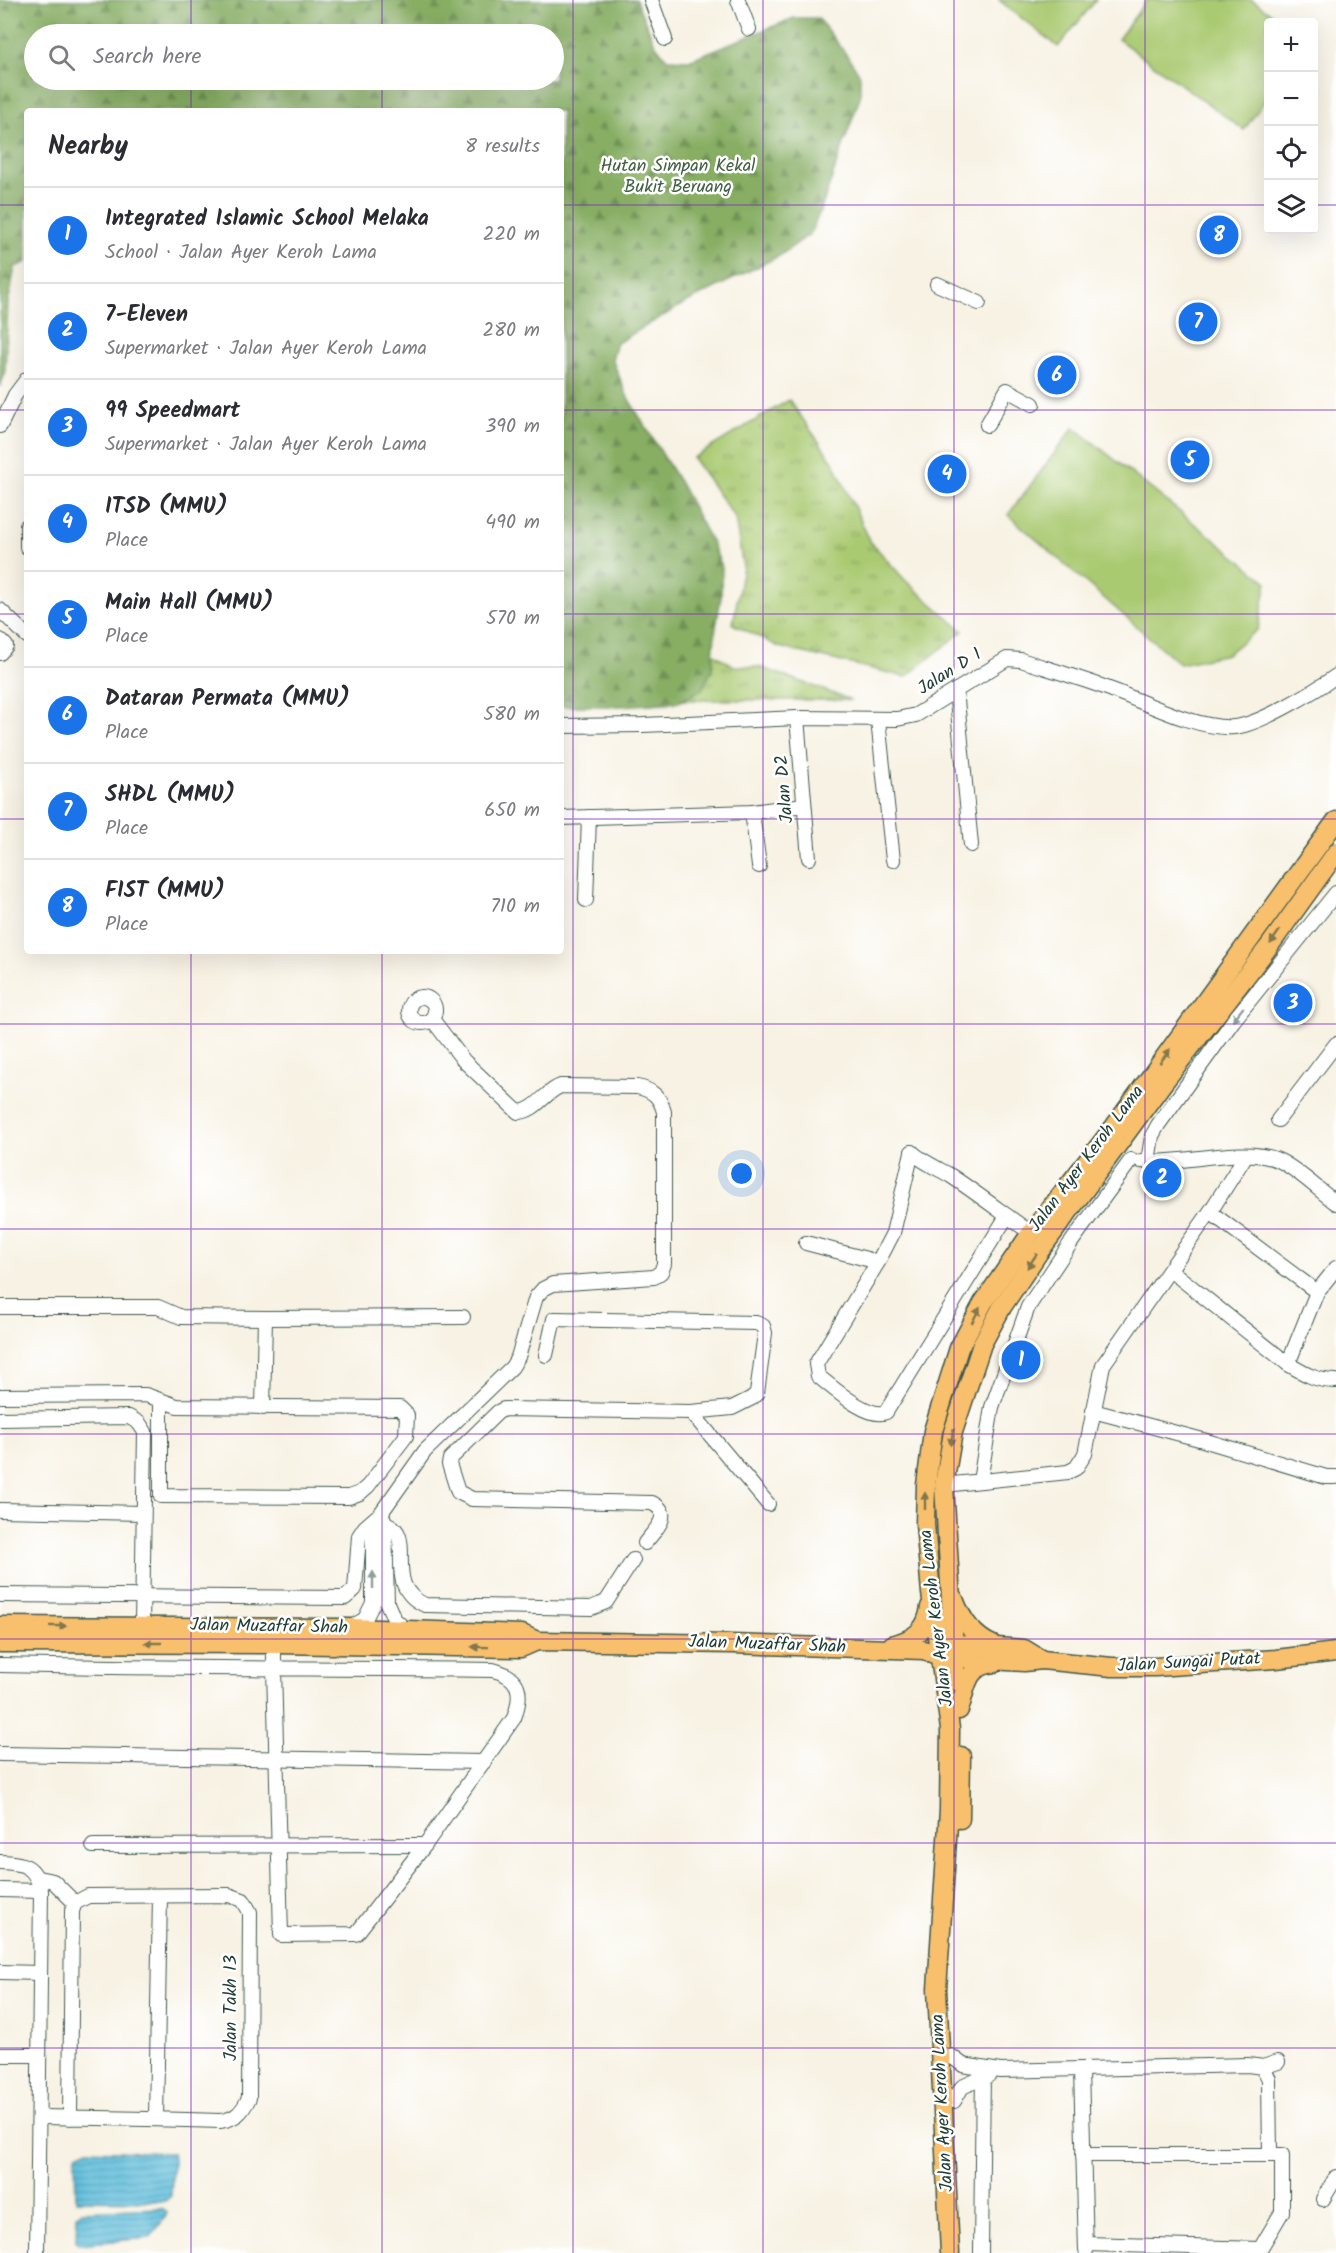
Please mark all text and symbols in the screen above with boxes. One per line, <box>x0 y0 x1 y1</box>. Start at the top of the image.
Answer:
map controls <box>1264 18 1318 234</box>
button: + <box>1264 18 1318 72</box>
search box <box>24 24 564 90</box>
text: Search here <box>93 40 201 75</box>
icon: search <box>45 41 78 74</box>
button: − <box>1264 72 1318 126</box>
text: Nearby <box>48 126 128 168</box>
button: locate <box>1264 126 1318 180</box>
text: 8 results <box>465 131 540 163</box>
park label: Hutan Simpan Kekal Bukit Beruang <box>601 152 756 202</box>
button: layers <box>1264 180 1318 234</box>
text: Integrated Islamic School Melaka <box>105 202 429 237</box>
pin: 8 <box>1200 212 1238 258</box>
text: 1 <box>64 219 71 251</box>
text: 220 m <box>483 219 540 251</box>
text: School · Jalan Ayer Keroh Lama <box>105 237 377 269</box>
text: 7-Eleven <box>105 298 188 333</box>
pin: 7 <box>1178 300 1218 344</box>
text: 2 <box>62 315 73 347</box>
text: 280 m <box>482 315 540 347</box>
text: Supermarket · Jalan Ayer Keroh Lama <box>105 333 427 365</box>
pin: 6 <box>1038 352 1076 398</box>
text: 99 Speedmart <box>105 394 240 429</box>
text: 3 <box>62 411 73 443</box>
text: 390 m <box>485 411 540 443</box>
text: Supermarket · Jalan Ayer Keroh Lama <box>105 429 427 461</box>
pin: 5 <box>1170 438 1210 482</box>
pin: 4 <box>928 452 966 496</box>
text: ITSD (MMU) <box>105 490 228 525</box>
text: 4 <box>62 507 73 539</box>
text: 490 m <box>485 507 540 539</box>
text: Place <box>105 525 148 557</box>
text: Main Hall (MMU) <box>105 586 273 621</box>
text: 5 <box>62 603 73 635</box>
text: 570 m <box>486 603 540 635</box>
text: Place <box>105 621 148 653</box>
street label: Jalan D 1 <box>912 641 988 703</box>
text: Dataran Permata (MMU) <box>105 682 350 717</box>
text: 6 <box>62 699 73 731</box>
text: 580 m <box>483 699 540 731</box>
text: Place <box>105 717 148 749</box>
street label: Jalan D2 <box>768 754 802 824</box>
text: SHDL (MMU) <box>105 778 235 813</box>
text: 7 <box>63 795 72 827</box>
text: 650 m <box>484 795 540 827</box>
text: Place <box>105 813 148 845</box>
text: FIST (MMU) <box>105 874 225 909</box>
text: 8 <box>62 891 73 923</box>
text: 710 m <box>491 891 540 923</box>
text: Place <box>105 909 148 941</box>
one-way arrow <box>1269 929 1281 945</box>
pin: 3 <box>1274 980 1312 1026</box>
one-way arrow <box>1233 1007 1245 1022</box>
one-way arrow <box>1159 1049 1171 1065</box>
street label: Jalan Ayer Keroh Lama <box>1022 1079 1152 1239</box>
pin: 2 <box>1142 1156 1182 1200</box>
your location <box>727 1159 756 1188</box>
one-way arrow <box>1027 1253 1038 1270</box>
one-way arrow <box>971 1307 981 1324</box>
pin: 1 <box>1002 1338 1040 1382</box>
one-way arrow <box>947 1428 956 1447</box>
one-way arrow <box>921 1492 930 1511</box>
street label: Jalan Ayer Keroh Lama <box>912 1528 962 1708</box>
one-way arrow <box>368 1571 378 1590</box>
street label: Jalan Muzaffar Shah <box>190 1611 348 1643</box>
one-way arrow <box>49 1621 68 1631</box>
street label: Jalan Muzaffar Shah <box>687 1628 847 1662</box>
one-way arrow <box>143 1638 162 1648</box>
one-way arrow <box>470 1642 489 1652</box>
street label: Jalan Sungai Putat <box>1117 1645 1263 1681</box>
street label: Jalan Takh 13 <box>217 1955 246 2061</box>
street label: Jalan Ayer Keroh Lama <box>924 2013 962 2193</box>

